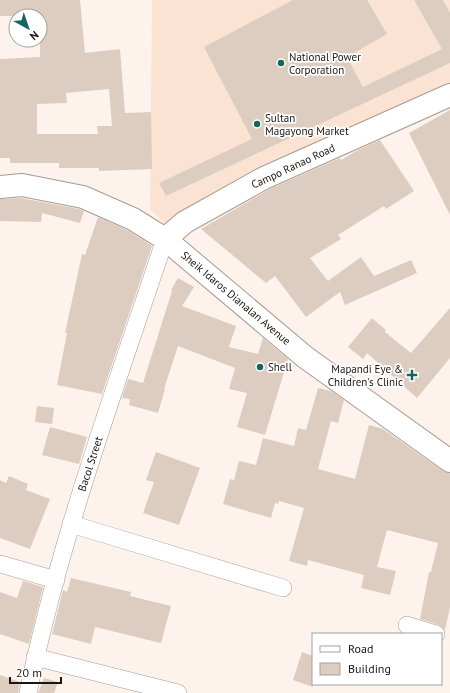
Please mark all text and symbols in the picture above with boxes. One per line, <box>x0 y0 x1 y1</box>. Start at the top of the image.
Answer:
north arrow <box>8 8 48 48</box>
text: N <box>27 28 42 43</box>
place label: National Power Corporation <box>289 50 361 77</box>
marker: National Power Corporation <box>276 58 286 68</box>
place label: Sultan Magayong Market <box>265 111 349 138</box>
marker: Sultan Magayong Market <box>252 119 262 129</box>
street label: Campo Ranao Road <box>249 140 337 192</box>
street label: Sheik Idaros Dianalan Avenue <box>178 248 294 348</box>
place label: Shell <box>268 360 293 374</box>
marker: Shell <box>255 362 265 372</box>
place label: Mapandi Eye & Children's Clinic <box>328 362 403 389</box>
marker: Mapandi Eye & Children's Clinic <box>406 369 418 381</box>
street label: Bacol Street <box>75 435 106 493</box>
legend <box>312 633 442 685</box>
text: Road <box>348 641 373 656</box>
scale bar <box>10 659 61 685</box>
text: Building <box>348 661 391 676</box>
text: 20 m <box>16 665 42 680</box>

